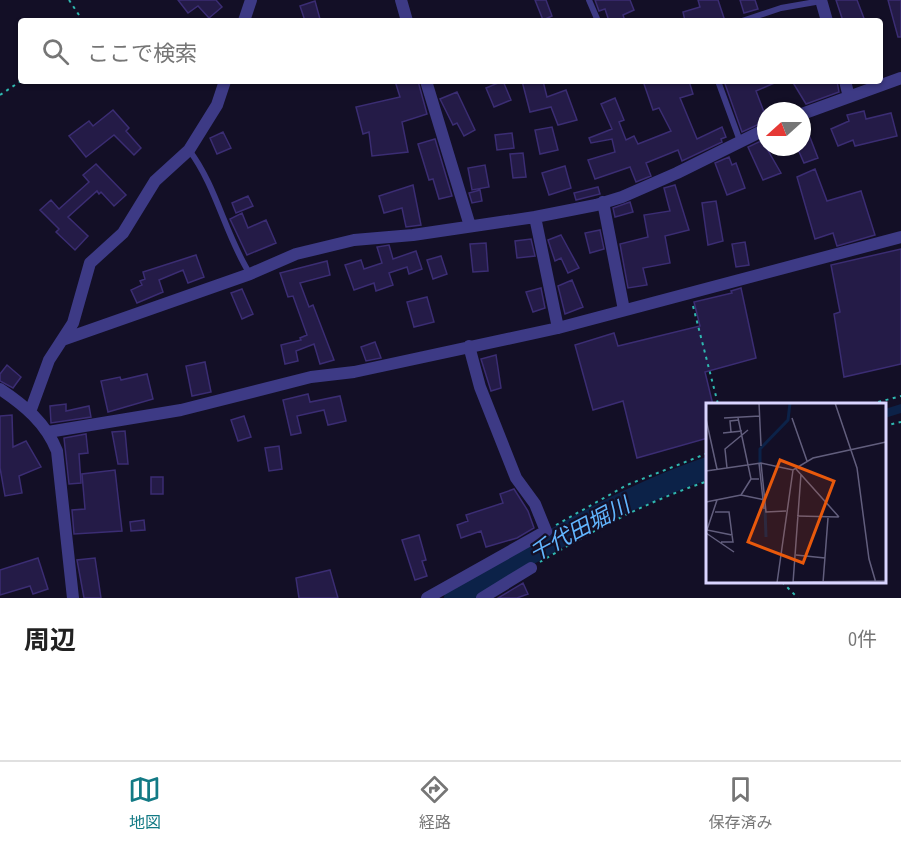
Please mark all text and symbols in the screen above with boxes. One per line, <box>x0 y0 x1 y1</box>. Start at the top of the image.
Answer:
search box <box>18 18 883 84</box>
icon: search <box>39 35 72 68</box>
text: ここで検索 <box>87 39 197 67</box>
north arrow <box>757 102 811 156</box>
inset map <box>706 403 886 583</box>
water label: 千代田堀川 <box>524 490 636 567</box>
text: 周辺 <box>24 623 76 656</box>
text: 0件 <box>848 626 877 652</box>
tab: 地図 <box>128 773 161 833</box>
tab: 経路 <box>418 773 451 833</box>
tab: 保存済み <box>708 773 772 833</box>

